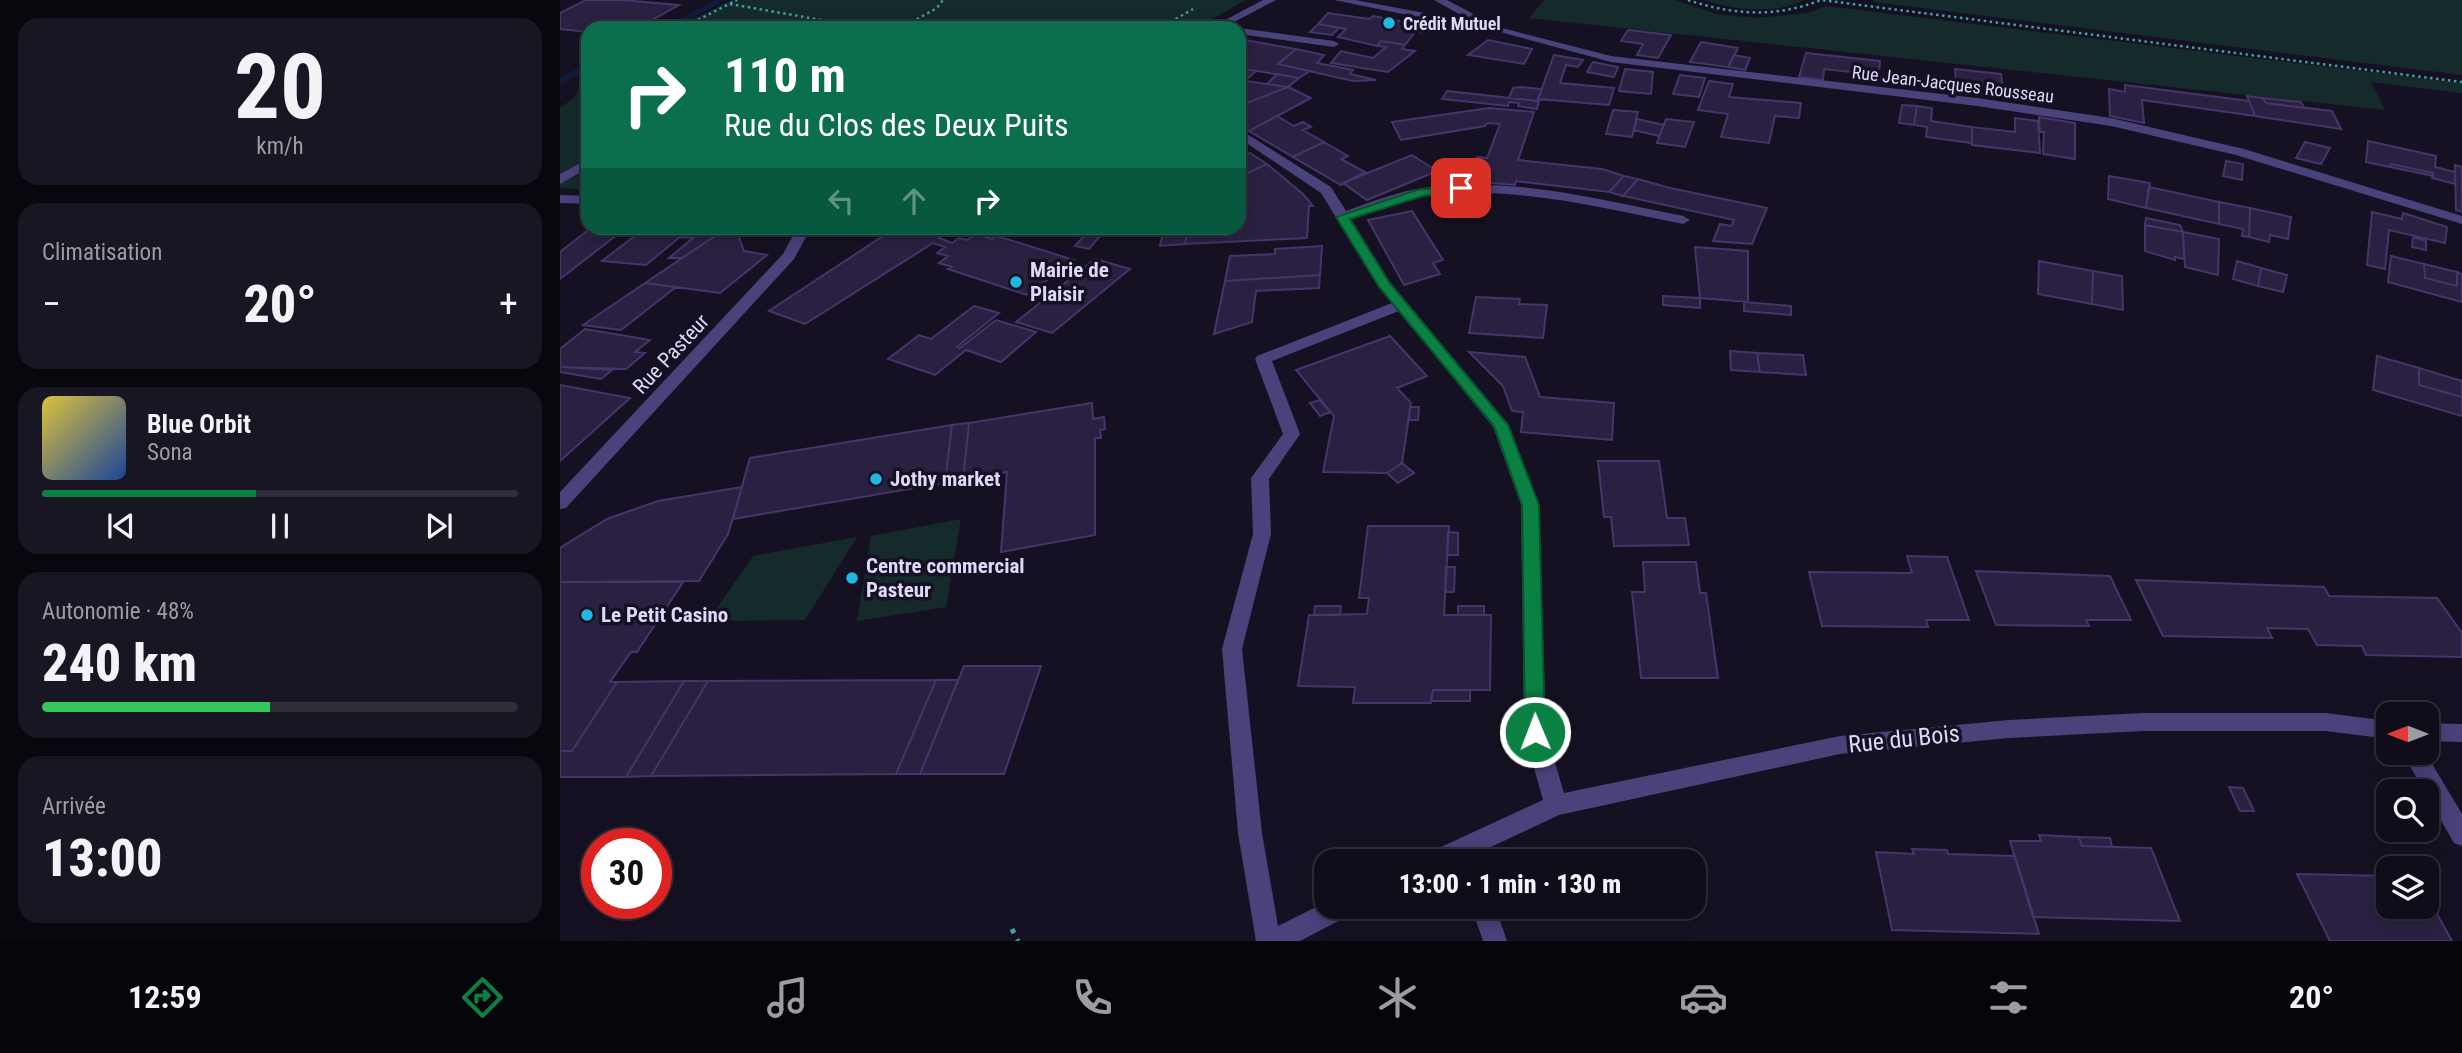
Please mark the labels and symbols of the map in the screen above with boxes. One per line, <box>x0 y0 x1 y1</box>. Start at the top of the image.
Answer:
place label: Crédit Mutuel <box>1403 13 1501 34</box>
marker: Crédit Mutuel <box>1381 15 1397 31</box>
street label: Rue Jean-Jacques Rousseau <box>1851 61 2055 107</box>
pin <box>1431 158 1491 218</box>
place label: Mairie de Plaisir <box>1030 258 1109 306</box>
marker: Mairie de Plaisir <box>1008 274 1024 290</box>
street label: Rue Pasteur <box>628 309 714 399</box>
place label: Jothy market <box>890 467 1000 491</box>
marker: Jothy market <box>868 471 884 487</box>
place label: Centre commercial Pasteur <box>866 554 1025 602</box>
marker: Centre commercial Pasteur <box>844 570 860 586</box>
place label: Le Petit Casino <box>601 603 728 627</box>
marker: Le Petit Casino <box>579 607 595 623</box>
position arrow <box>1498 695 1572 769</box>
north arrow <box>2376 702 2440 765</box>
street label: Rue du Bois <box>1847 719 1961 759</box>
speed limit sign: 30 <box>581 828 672 919</box>

